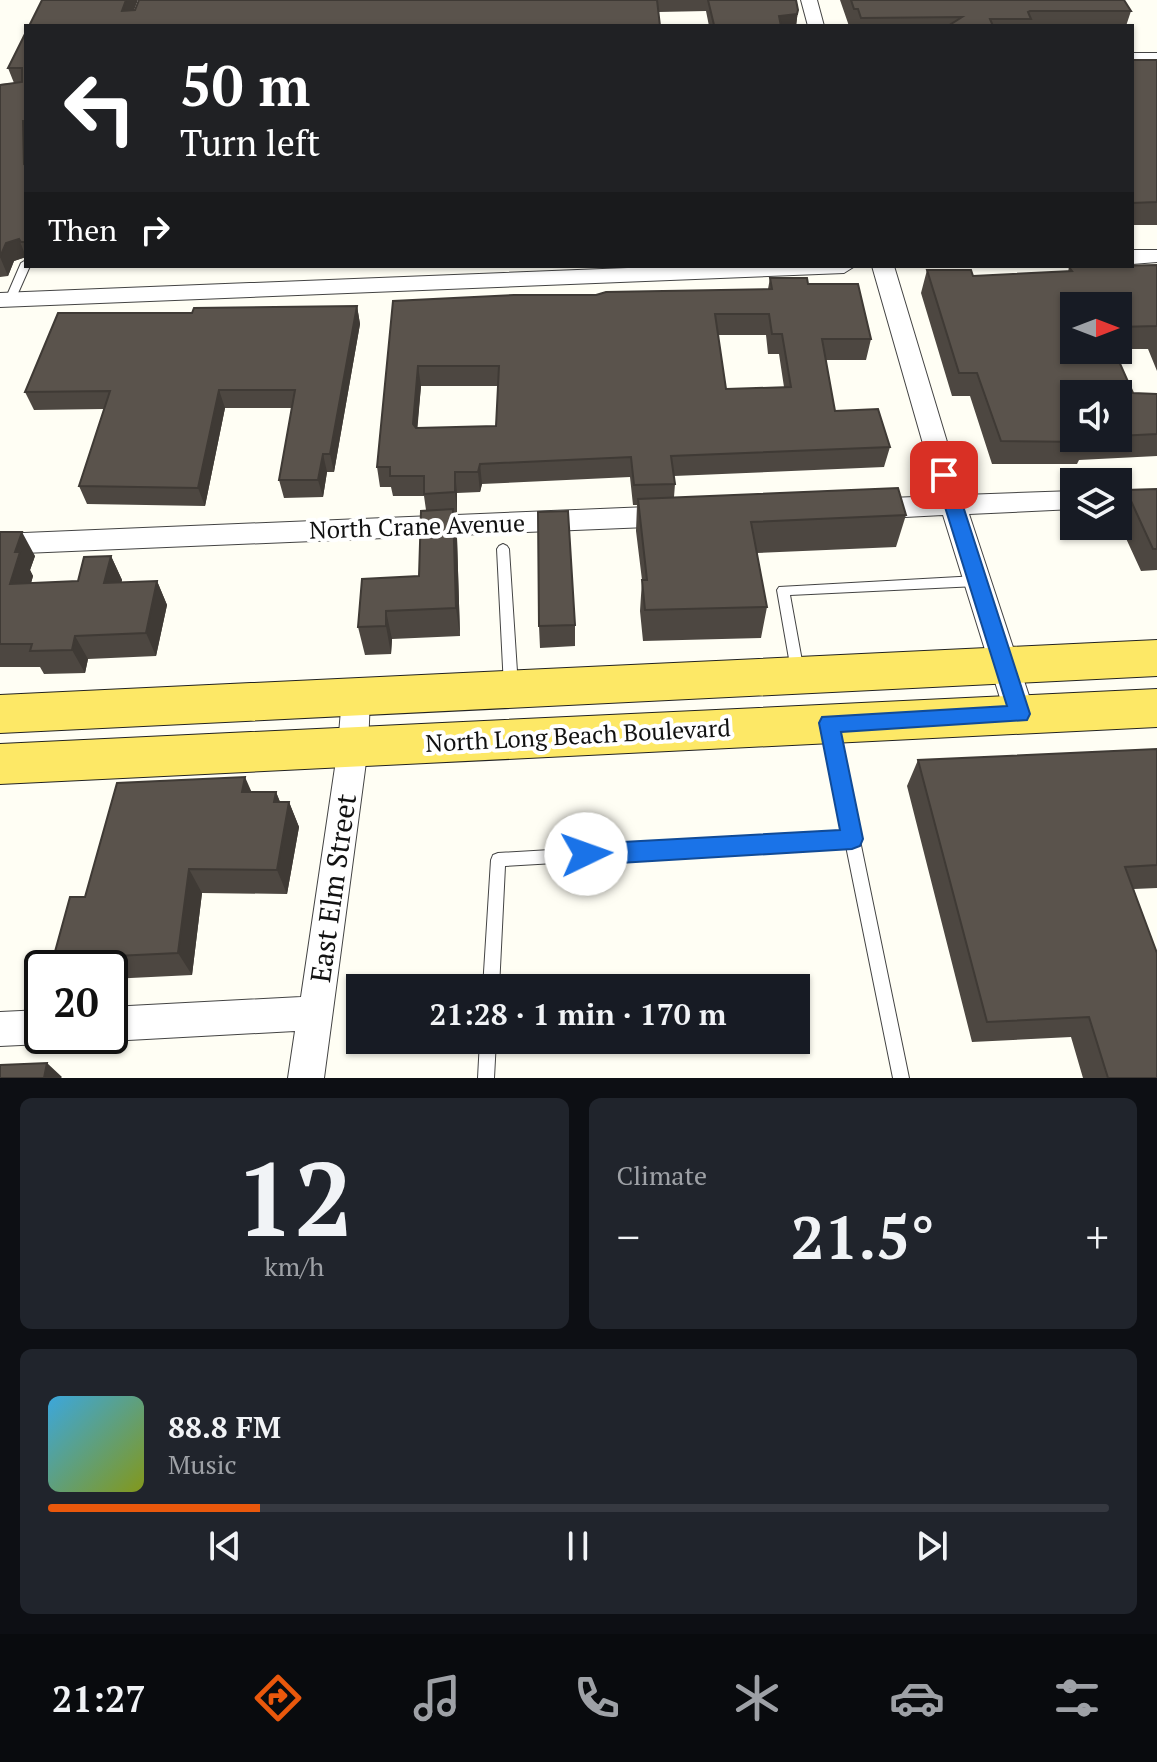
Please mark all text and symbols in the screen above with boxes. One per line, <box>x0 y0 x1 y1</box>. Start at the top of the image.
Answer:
text: 50 m <box>180 48 310 122</box>
icon: left <box>48 56 152 160</box>
text: Turn left <box>180 119 320 166</box>
icon: right <box>133 208 177 252</box>
text: Then <box>48 210 117 250</box>
north arrow <box>1060 292 1132 364</box>
map controls <box>1060 292 1132 540</box>
button: sound <box>1060 380 1132 452</box>
pin <box>910 441 978 509</box>
icon: arrive <box>922 453 966 497</box>
button: layers <box>1060 468 1132 540</box>
street label: North Crane Avenue <box>308 506 525 546</box>
street label: North Long Beach Boulevard <box>425 711 731 759</box>
street label: East Elm Street <box>301 791 364 985</box>
position arrow <box>544 812 628 896</box>
speed limit sign: 20 <box>24 950 128 1054</box>
text: 21:28 · 1 min · 170 m <box>430 994 726 1034</box>
text: 12 <box>235 1128 353 1266</box>
text: Climate <box>617 1158 707 1192</box>
text: 21.5° <box>791 1197 935 1276</box>
text: − <box>617 1207 640 1266</box>
text: + <box>1086 1207 1109 1266</box>
text: km/h <box>264 1249 324 1283</box>
text: 88.8 FM <box>168 1407 281 1447</box>
text: Music <box>168 1447 237 1481</box>
icon: previous <box>203 1524 247 1568</box>
icon: pause <box>556 1524 600 1568</box>
icon: next <box>910 1524 954 1568</box>
icon: directions <box>250 1670 306 1726</box>
icon: music <box>409 1670 465 1726</box>
icon: phone <box>569 1670 625 1726</box>
icon: climate <box>729 1670 785 1726</box>
icon: car <box>889 1670 945 1726</box>
icon: filters <box>1049 1670 1105 1726</box>
text: 21:27 <box>52 1675 146 1722</box>

